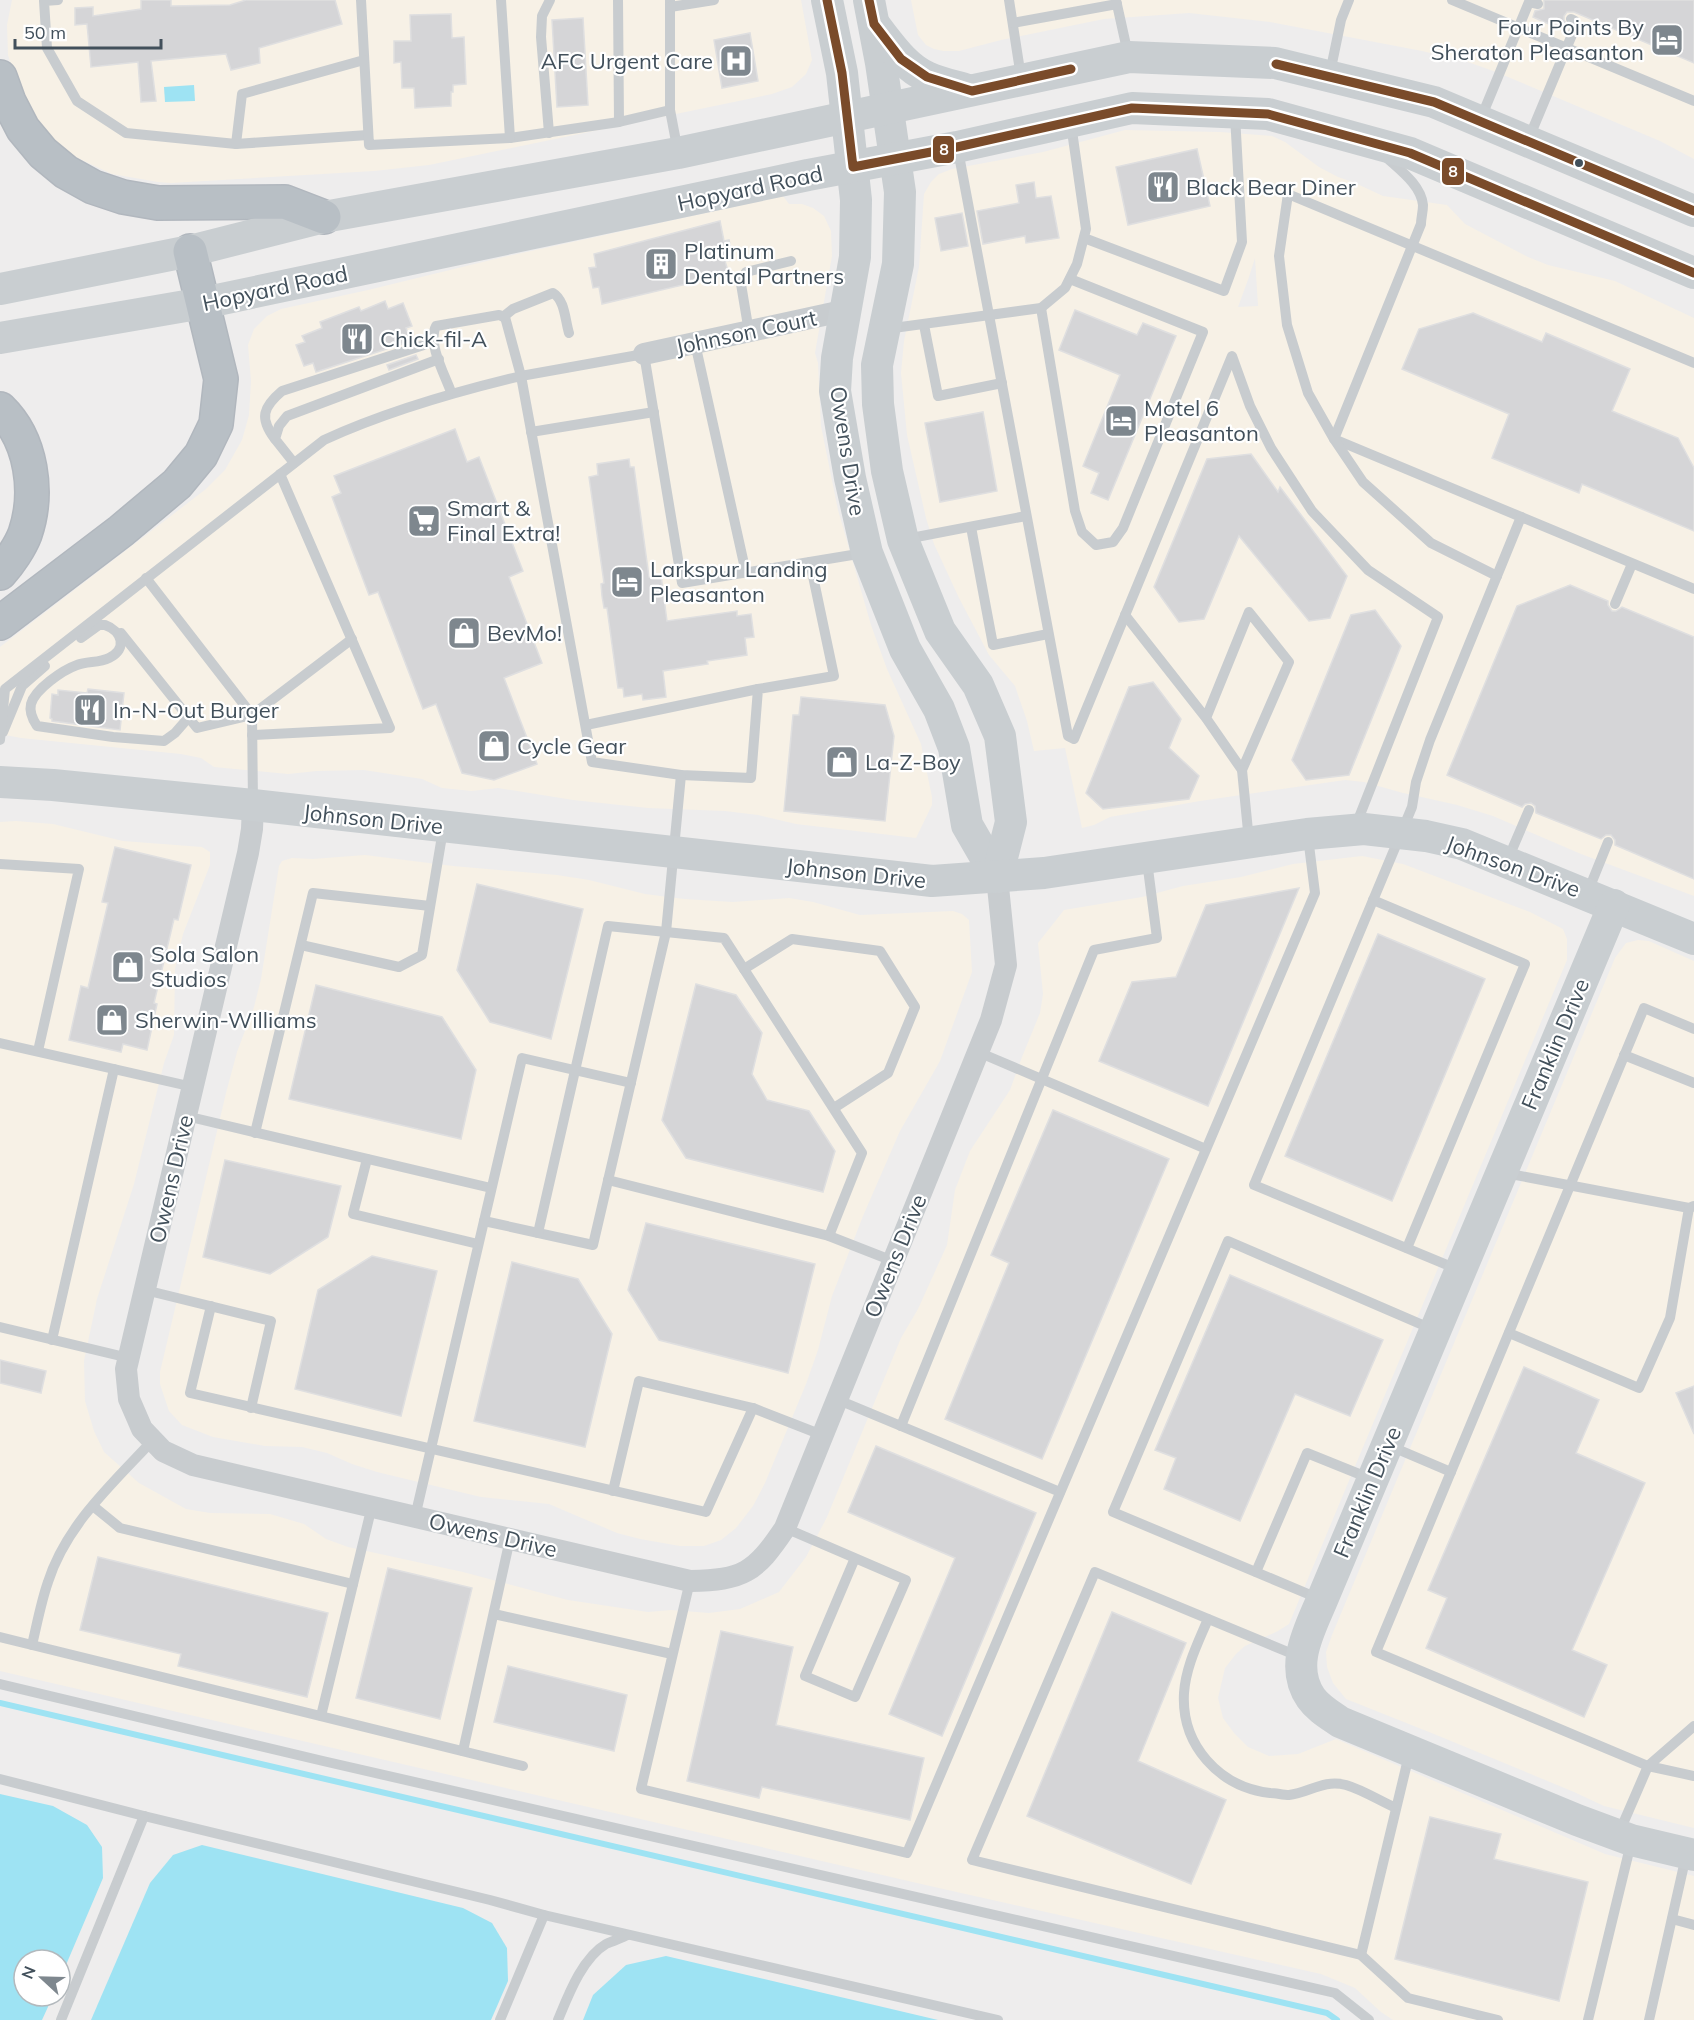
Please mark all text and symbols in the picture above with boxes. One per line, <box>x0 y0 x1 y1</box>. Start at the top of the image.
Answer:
scale bar <box>15 12 160 50</box>
place label: Four Points By Sheraton Pleasanton <box>1431 13 1644 66</box>
text: 50 m <box>24 21 66 44</box>
hotel icon: Four Points By Sheraton Pleasanton <box>1649 22 1685 58</box>
hospital icon: AFC Urgent Care <box>718 43 754 79</box>
place label: AFC Urgent Care <box>541 47 713 75</box>
line badge: 8 <box>932 135 955 164</box>
text: 8 <box>939 139 949 159</box>
line badge: 8 <box>1441 157 1465 186</box>
unlabelled marker <box>1573 157 1585 169</box>
street label: Hopyard Road <box>675 159 825 217</box>
text: 8 <box>1448 161 1458 181</box>
restaurant icon: Black Bear Diner <box>1145 169 1181 205</box>
place label: Black Bear Diner <box>1186 173 1356 201</box>
place label: Platinum Dental Partners <box>684 237 844 290</box>
building icon: Platinum Dental Partners <box>643 246 679 282</box>
street label: Hopyard Road <box>200 259 350 317</box>
street label: Johnson Court <box>673 303 819 361</box>
restaurant icon: Chick-fil-A <box>339 321 375 357</box>
place label: Chick-fil-A <box>380 325 487 353</box>
street label: Owens Drive <box>824 384 872 518</box>
place label: Motel 6 Pleasanton <box>1144 394 1259 447</box>
hotel icon: Motel 6 Pleasanton <box>1103 403 1139 439</box>
place label: Smart & Final Extra! <box>447 494 560 547</box>
supermarket icon: Smart & Final Extra! <box>406 503 442 539</box>
place label: Larkspur Landing Pleasanton <box>650 555 828 608</box>
hotel icon: Larkspur Landing Pleasanton <box>609 564 645 600</box>
shop icon: BevMo! <box>446 615 482 651</box>
place label: BevMo! <box>487 619 562 647</box>
restaurant icon: In-N-Out Burger <box>72 692 108 728</box>
place label: In-N-Out Burger <box>113 696 279 724</box>
shop icon: Cycle Gear <box>476 728 512 764</box>
place label: Cycle Gear <box>517 732 626 760</box>
shop icon: La-Z-Boy <box>824 744 860 780</box>
place label: La-Z-Boy <box>865 748 961 776</box>
street label: Johnson Drive <box>302 798 444 840</box>
street label: Johnson Drive <box>1442 829 1584 903</box>
street label: Johnson Drive <box>785 852 927 894</box>
place label: Sola Salon Studios <box>151 940 259 993</box>
shop icon: Sola Salon Studios <box>110 949 146 985</box>
street label: Franklin Drive <box>1515 974 1595 1114</box>
shop icon: Sherwin-Williams <box>94 1002 130 1038</box>
place label: Sherwin-Williams <box>135 1006 317 1034</box>
street label: Owens Drive <box>143 1112 199 1246</box>
street label: Owens Drive <box>858 1190 932 1322</box>
street label: Franklin Drive <box>1327 1422 1407 1562</box>
street label: Owens Drive <box>426 1507 560 1563</box>
north arrow <box>12 1948 72 2008</box>
text: N <box>17 1963 40 1982</box>

